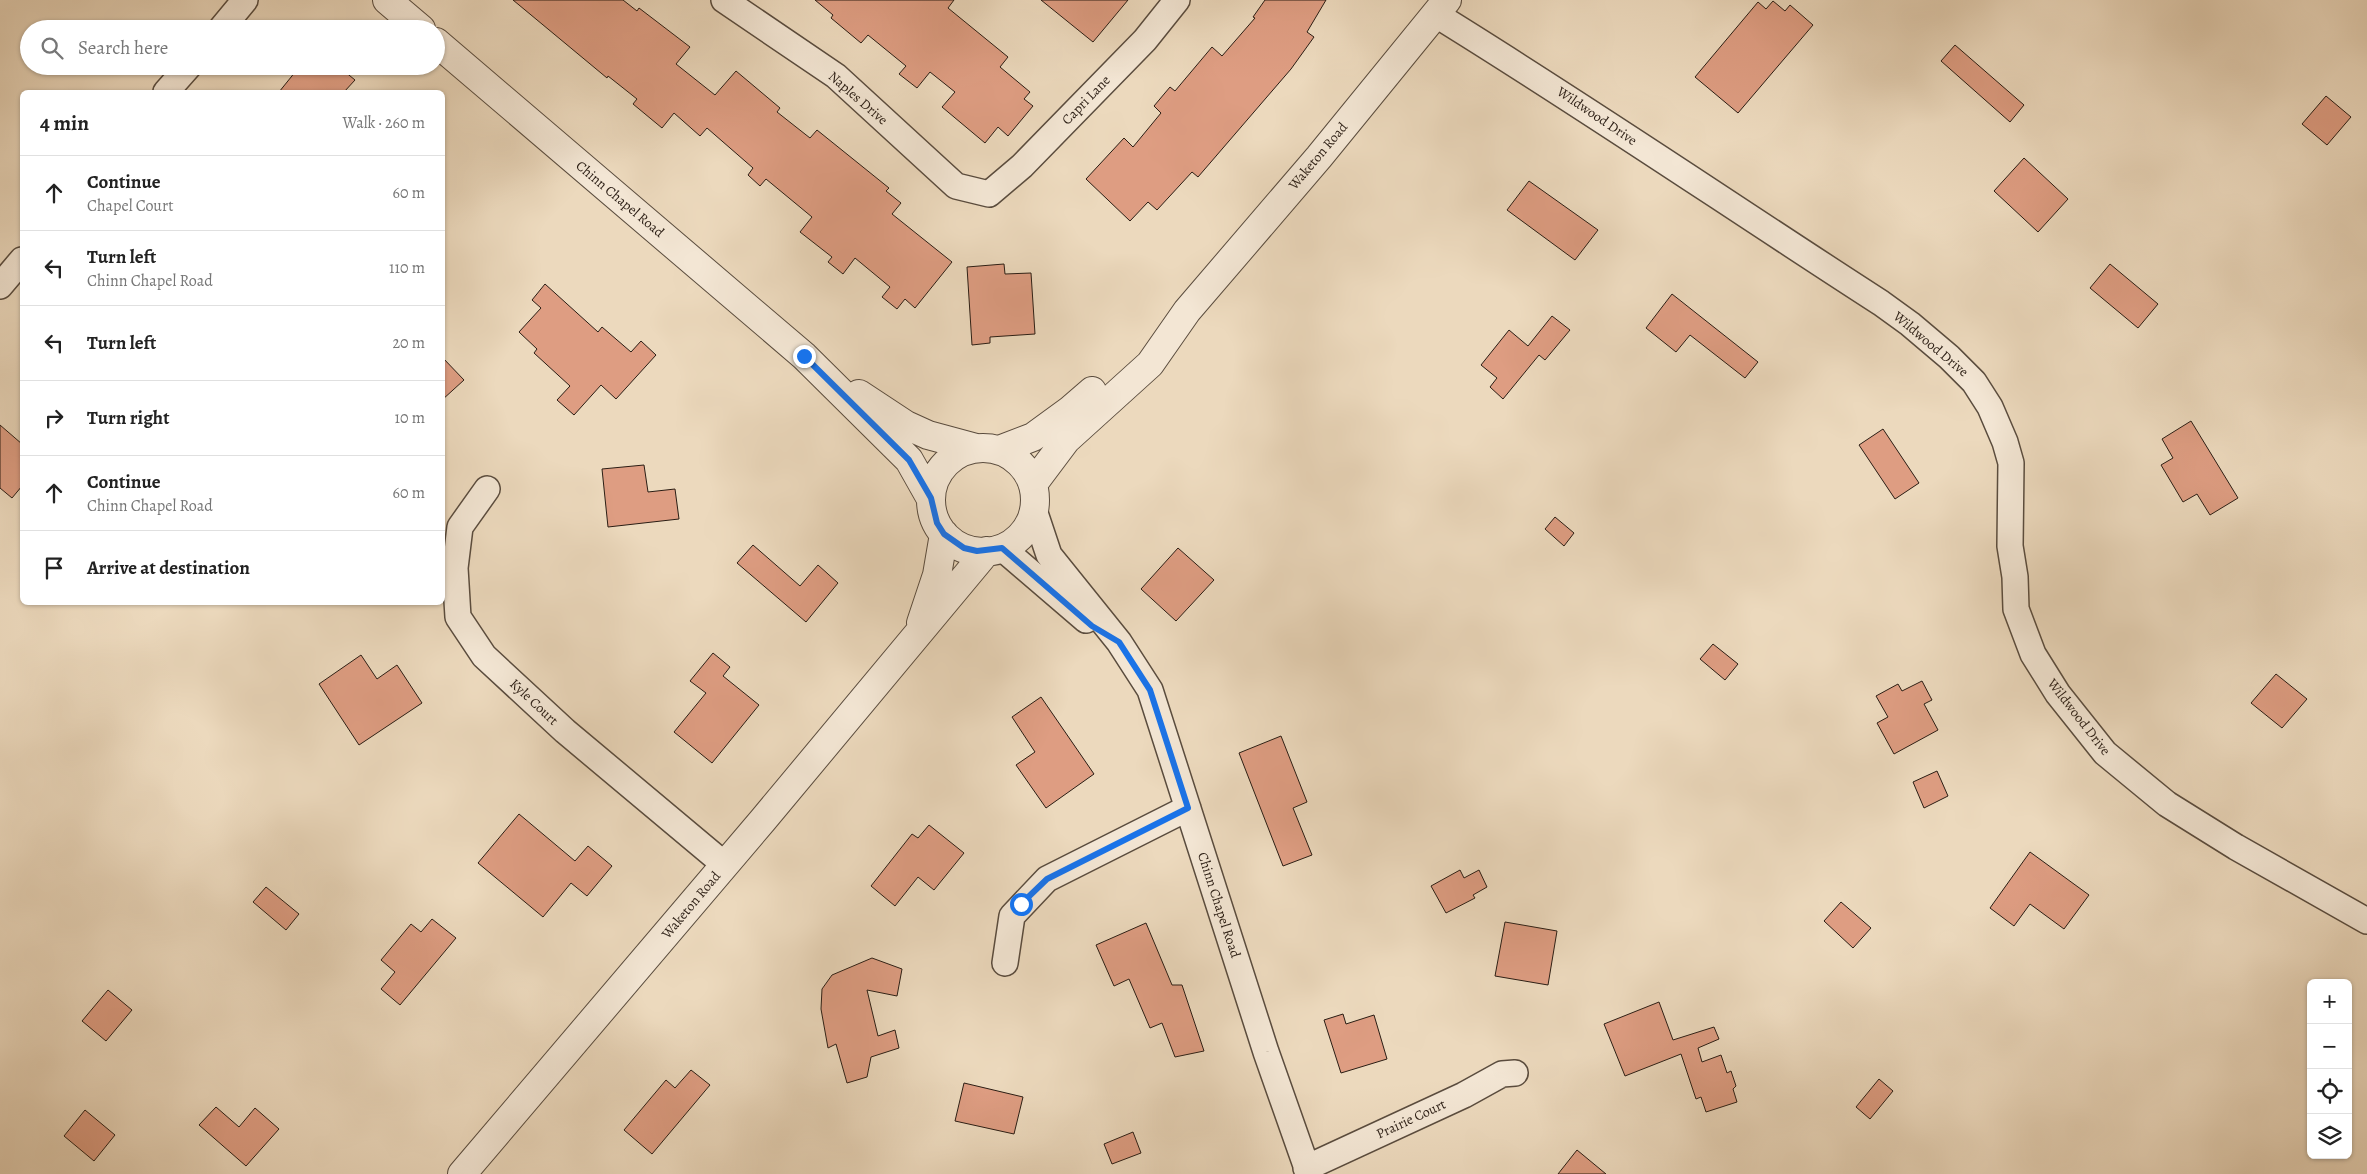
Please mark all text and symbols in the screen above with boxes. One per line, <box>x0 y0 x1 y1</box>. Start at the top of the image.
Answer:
search box <box>20 20 445 75</box>
icon: search <box>38 34 66 62</box>
text: Search here <box>78 35 168 61</box>
street label: Naples Drive <box>824 67 892 129</box>
street label: Capri Lane <box>1058 71 1114 129</box>
street label: Wildwood Drive <box>1552 82 1641 150</box>
text: 4 min <box>40 109 89 137</box>
text: Walk · 260 m <box>343 112 425 134</box>
street label: Waketon Road <box>1284 118 1352 195</box>
street label: Chinn Chapel Road <box>572 156 669 242</box>
text: Continue <box>87 169 161 195</box>
icon: ahead <box>40 179 68 207</box>
text: 60 m <box>393 182 425 204</box>
text: Chapel Court <box>87 195 173 217</box>
text: Turn left <box>87 244 156 270</box>
icon: left <box>40 254 68 282</box>
text: 110 m <box>389 257 425 279</box>
text: Chinn Chapel Road <box>87 270 213 292</box>
street label: Wildwood Drive <box>1889 306 1973 381</box>
icon: left <box>40 329 68 357</box>
text: Turn left <box>87 330 156 356</box>
text: 20 m <box>392 332 425 354</box>
route end <box>793 345 816 368</box>
icon: right <box>40 404 68 432</box>
text: Turn right <box>87 405 169 431</box>
text: 10 m <box>395 407 425 429</box>
text: Continue <box>87 469 161 495</box>
icon: ahead <box>40 479 68 507</box>
text: 60 m <box>393 482 425 504</box>
text: Chinn Chapel Road <box>87 495 213 517</box>
icon: arrive <box>40 554 68 582</box>
text: Arrive at destination <box>87 555 250 581</box>
street label: Wildwood Drive <box>2042 674 2115 759</box>
street label: Kyle Court <box>506 675 563 730</box>
street label: Chinn Chapel Road <box>1193 850 1245 961</box>
street label: Waketon Road <box>657 867 725 944</box>
route start <box>1010 893 1033 916</box>
map controls <box>2307 979 2352 1159</box>
button: + <box>2307 979 2352 1024</box>
button: − <box>2307 1024 2352 1069</box>
button: locate <box>2307 1069 2352 1114</box>
street label: Prairie Court <box>1373 1094 1449 1143</box>
button: layers <box>2307 1114 2352 1159</box>

